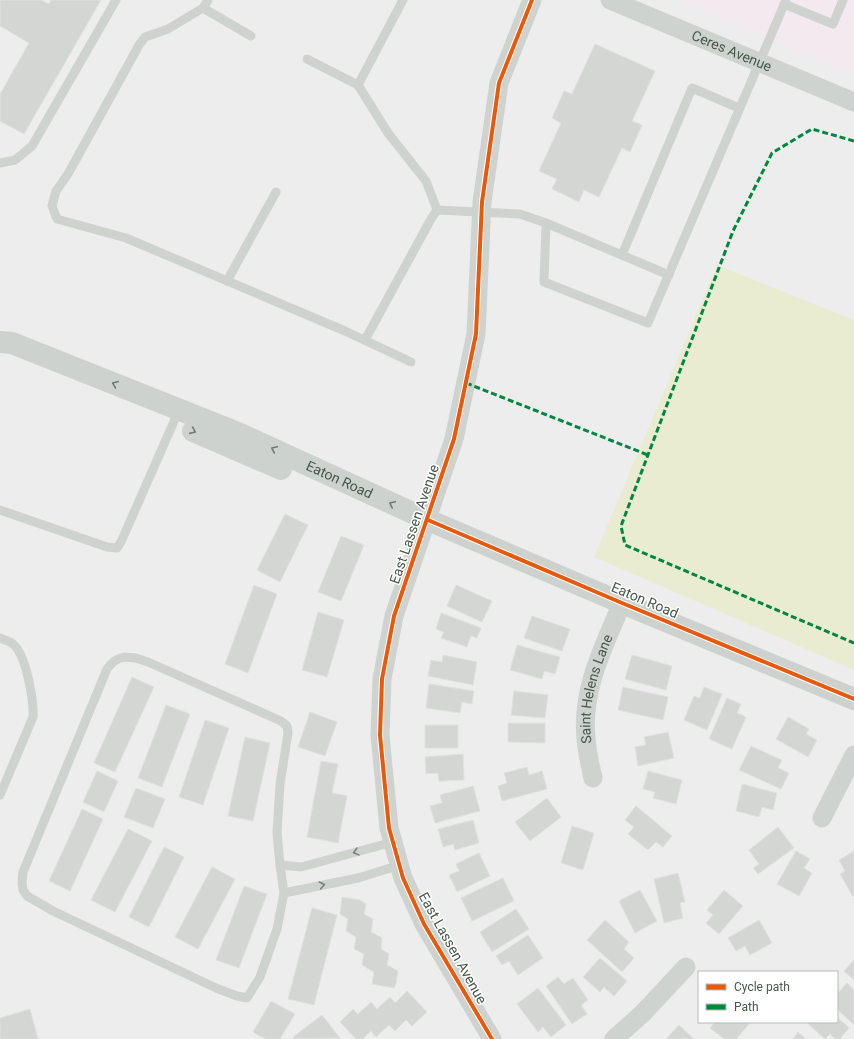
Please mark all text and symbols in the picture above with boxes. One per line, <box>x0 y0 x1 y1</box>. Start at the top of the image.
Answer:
street label: Ceres Avenue <box>689 27 774 75</box>
one-way arrow <box>111 381 118 389</box>
one-way arrow <box>190 426 197 434</box>
one-way arrow <box>271 446 278 454</box>
street label: Eaton Road <box>304 457 375 502</box>
street label: East Lassen Avenue <box>386 462 442 586</box>
one-way arrow <box>389 501 397 509</box>
street label: Eaton Road <box>609 579 681 621</box>
street label: Saint Helens Lane <box>577 632 616 744</box>
one-way arrow <box>352 848 359 856</box>
one-way arrow <box>319 882 325 890</box>
street label: East Lassen Avenue <box>416 890 490 1006</box>
legend <box>698 971 838 1023</box>
text: Cycle path <box>734 980 790 994</box>
text: Path <box>734 1000 759 1014</box>

